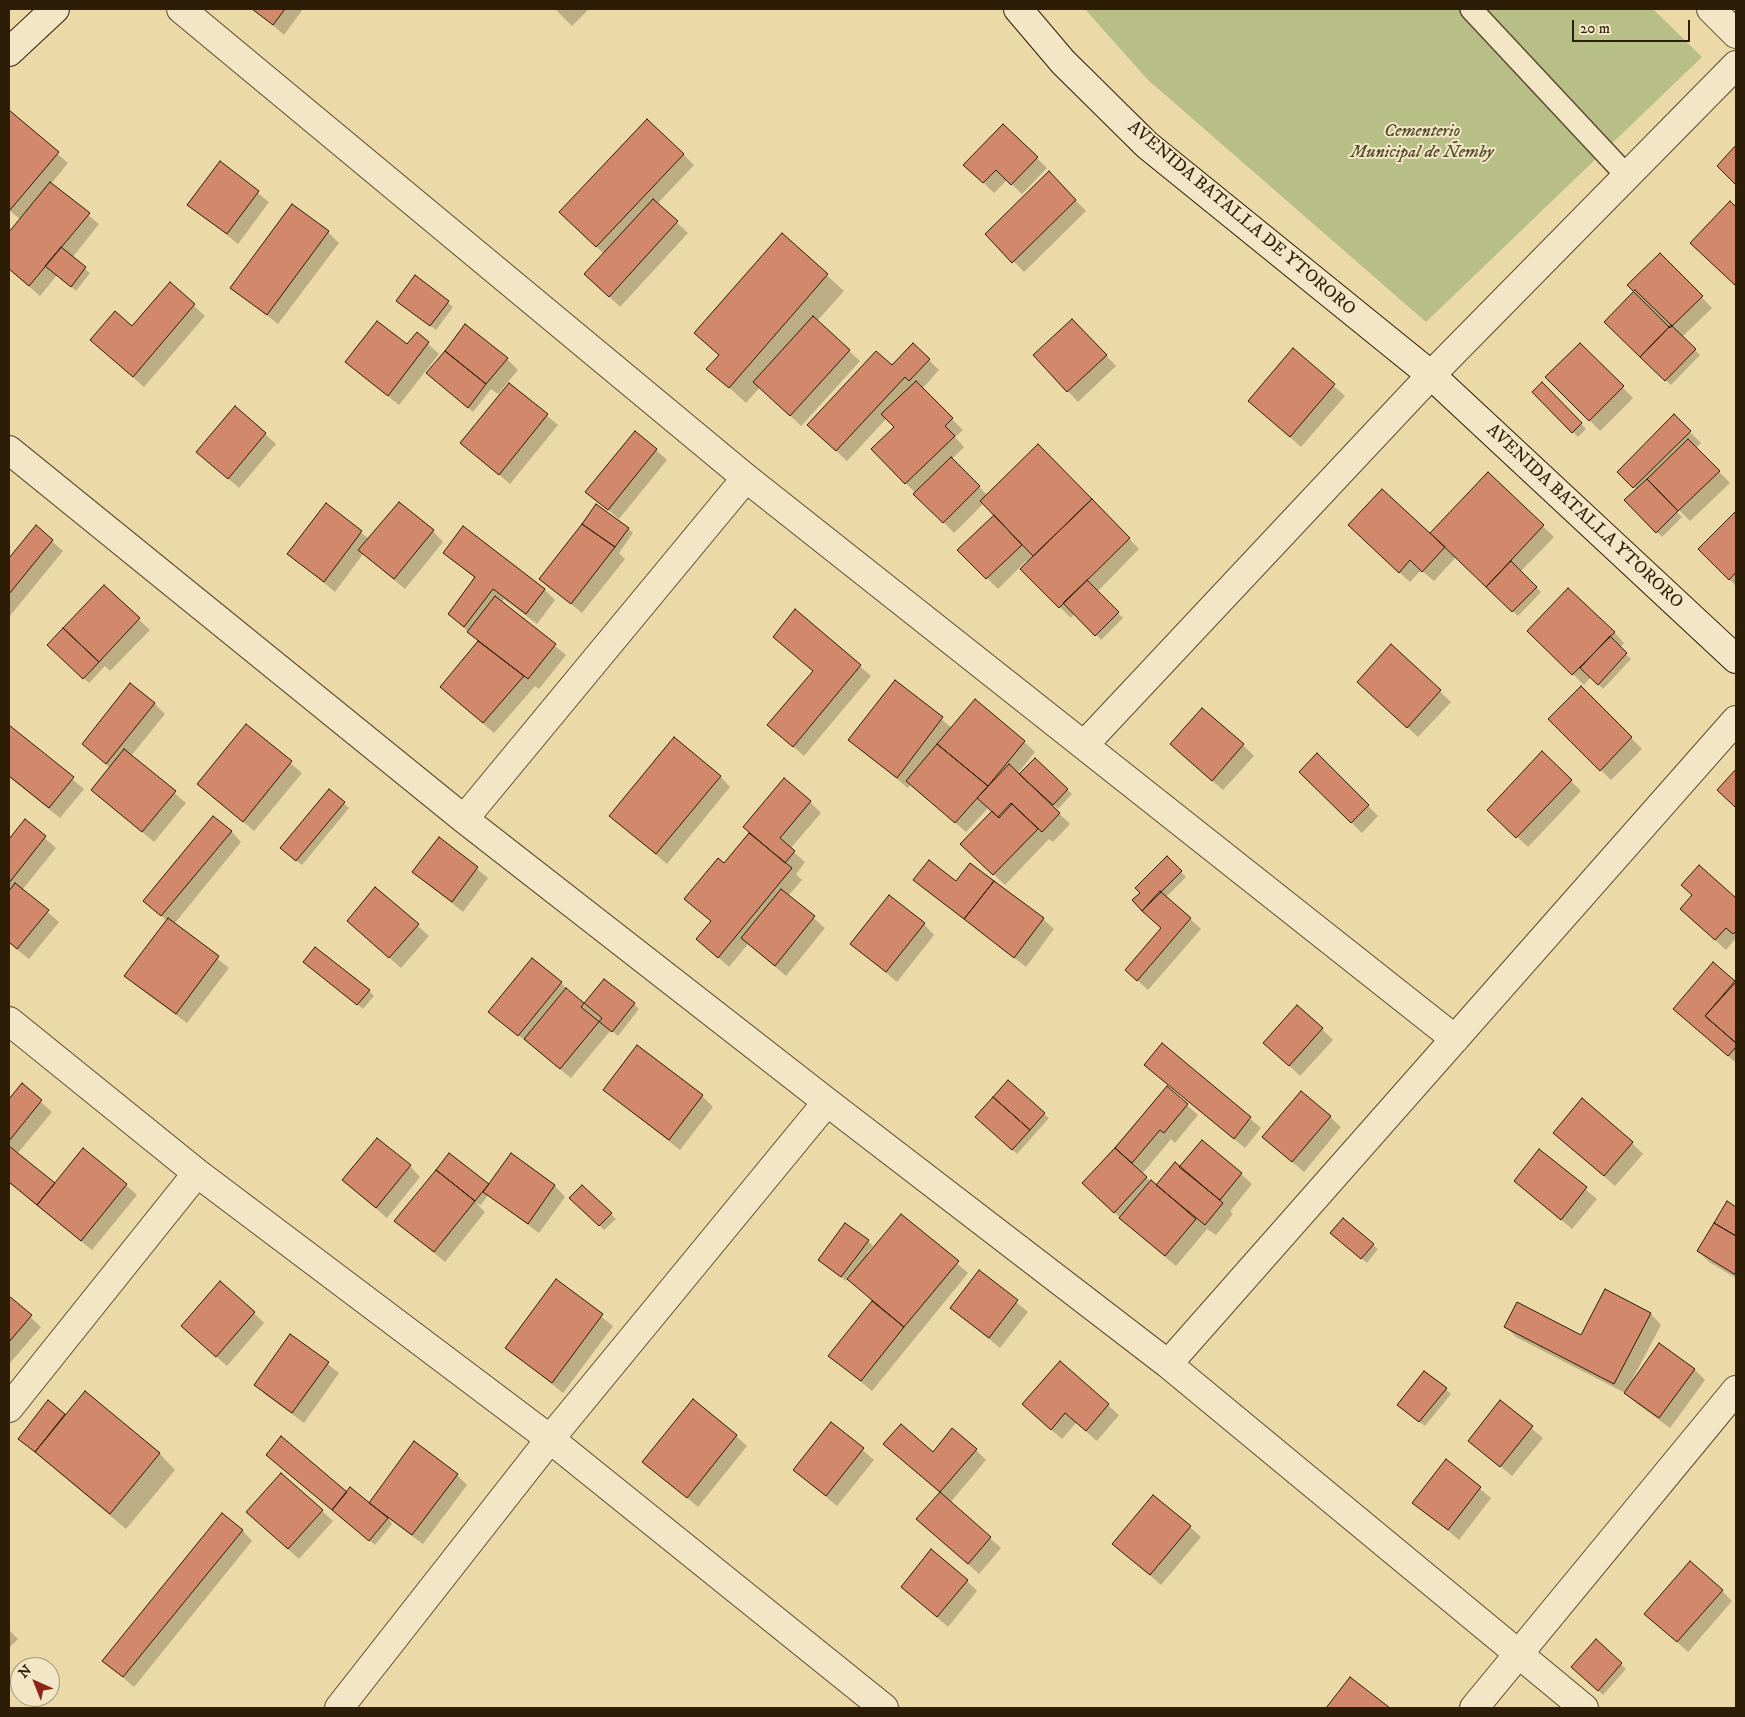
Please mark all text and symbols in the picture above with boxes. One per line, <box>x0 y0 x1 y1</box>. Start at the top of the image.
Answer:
scale bar <box>1575 10 1692 42</box>
text: 20 m <box>1580 19 1610 38</box>
street label: AVENIDA BATALLA DE YTORORO <box>1123 117 1359 321</box>
park label: Cementerio Municipal de Ñemby <box>1350 121 1494 163</box>
street label: AVENIDA BATALLA YTORORO <box>1481 420 1687 614</box>
north arrow <box>10 1657 60 1707</box>
text: N <box>15 1661 36 1682</box>

